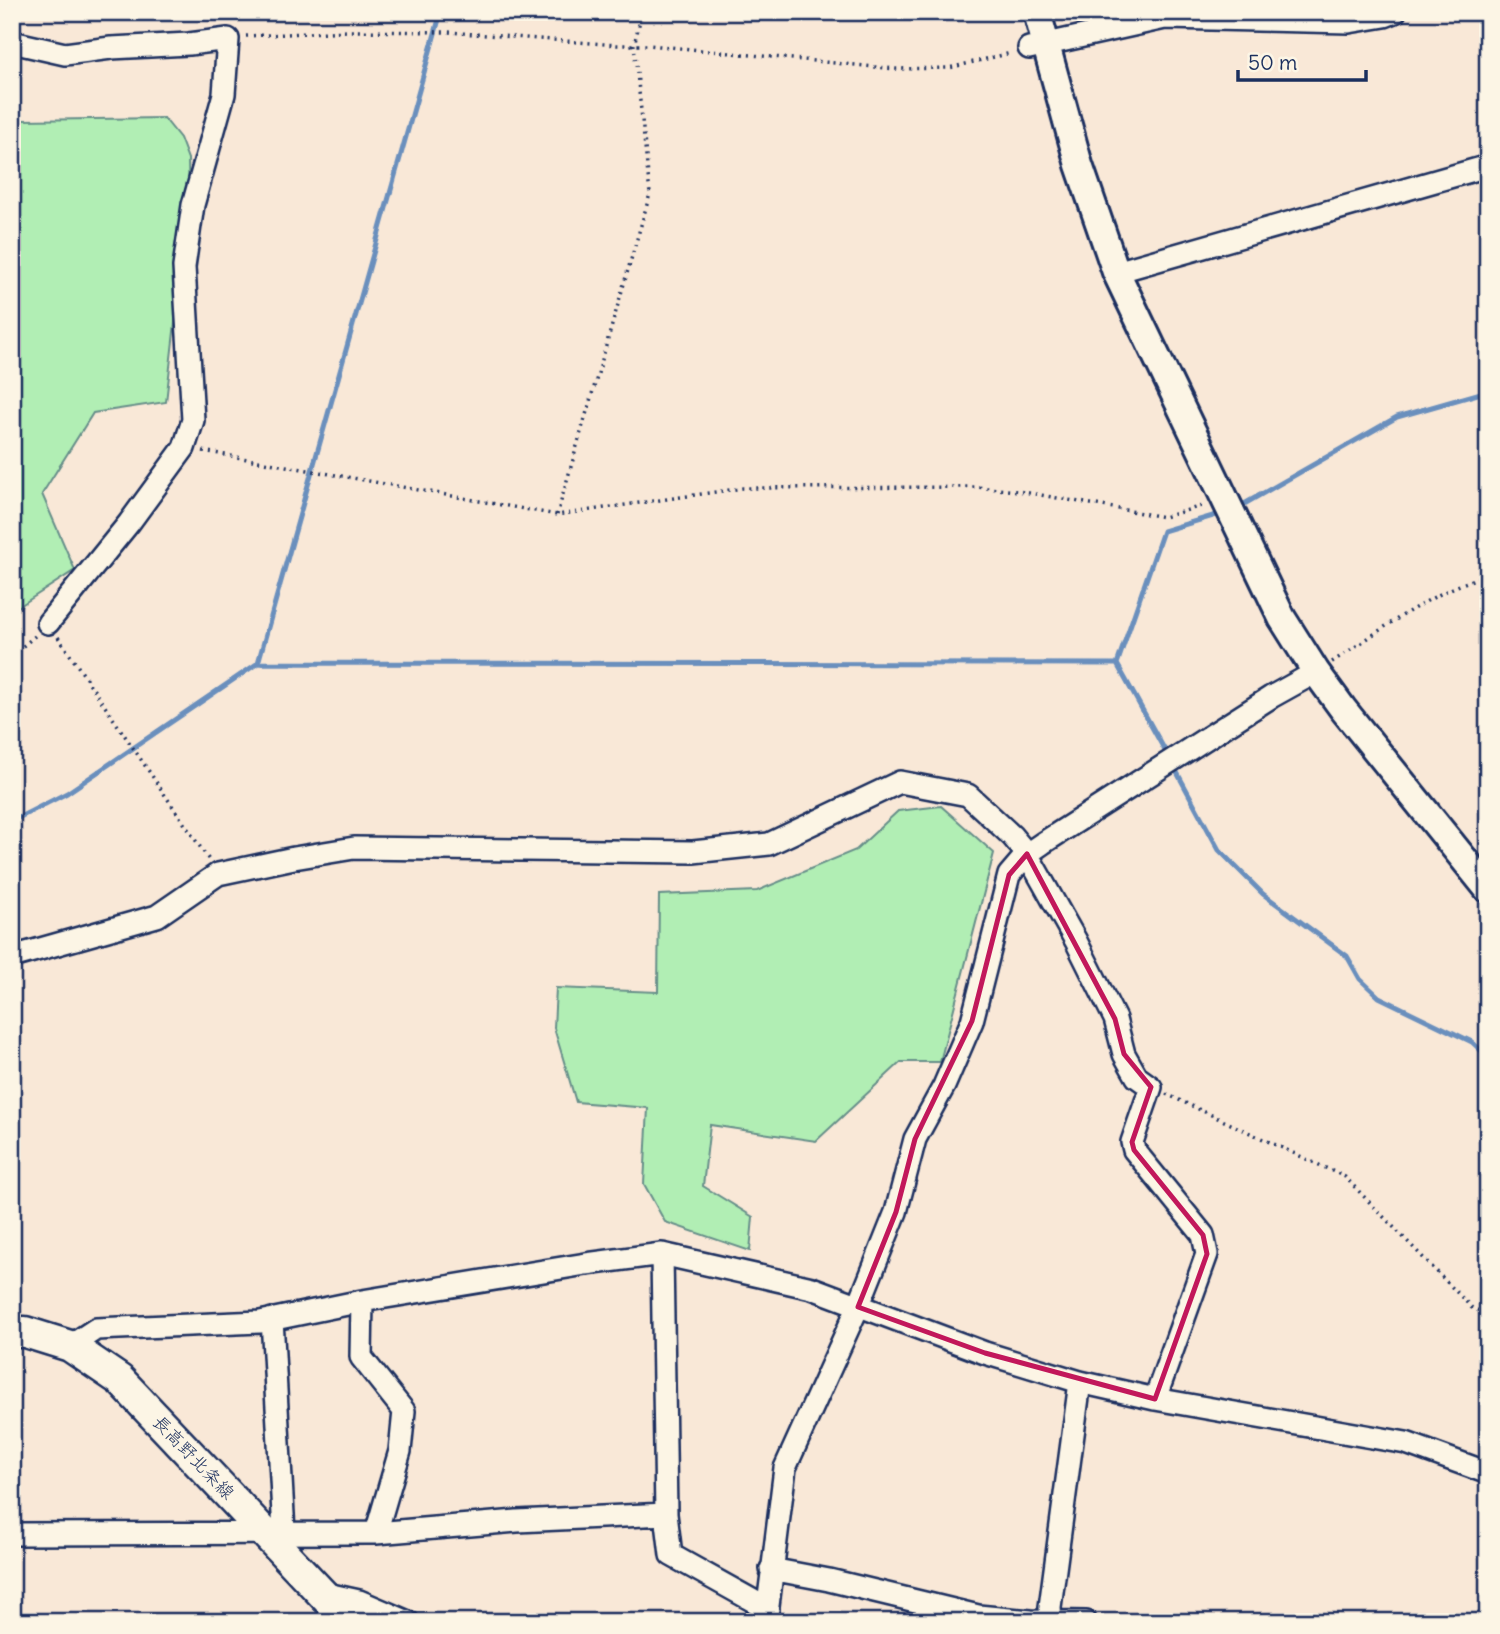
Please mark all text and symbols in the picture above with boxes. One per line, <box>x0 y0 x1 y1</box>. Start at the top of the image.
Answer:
scale bar <box>1238 38 1365 82</box>
text: 50 m <box>1248 49 1297 76</box>
street label: 長高野北条線 <box>148 1410 240 1504</box>

